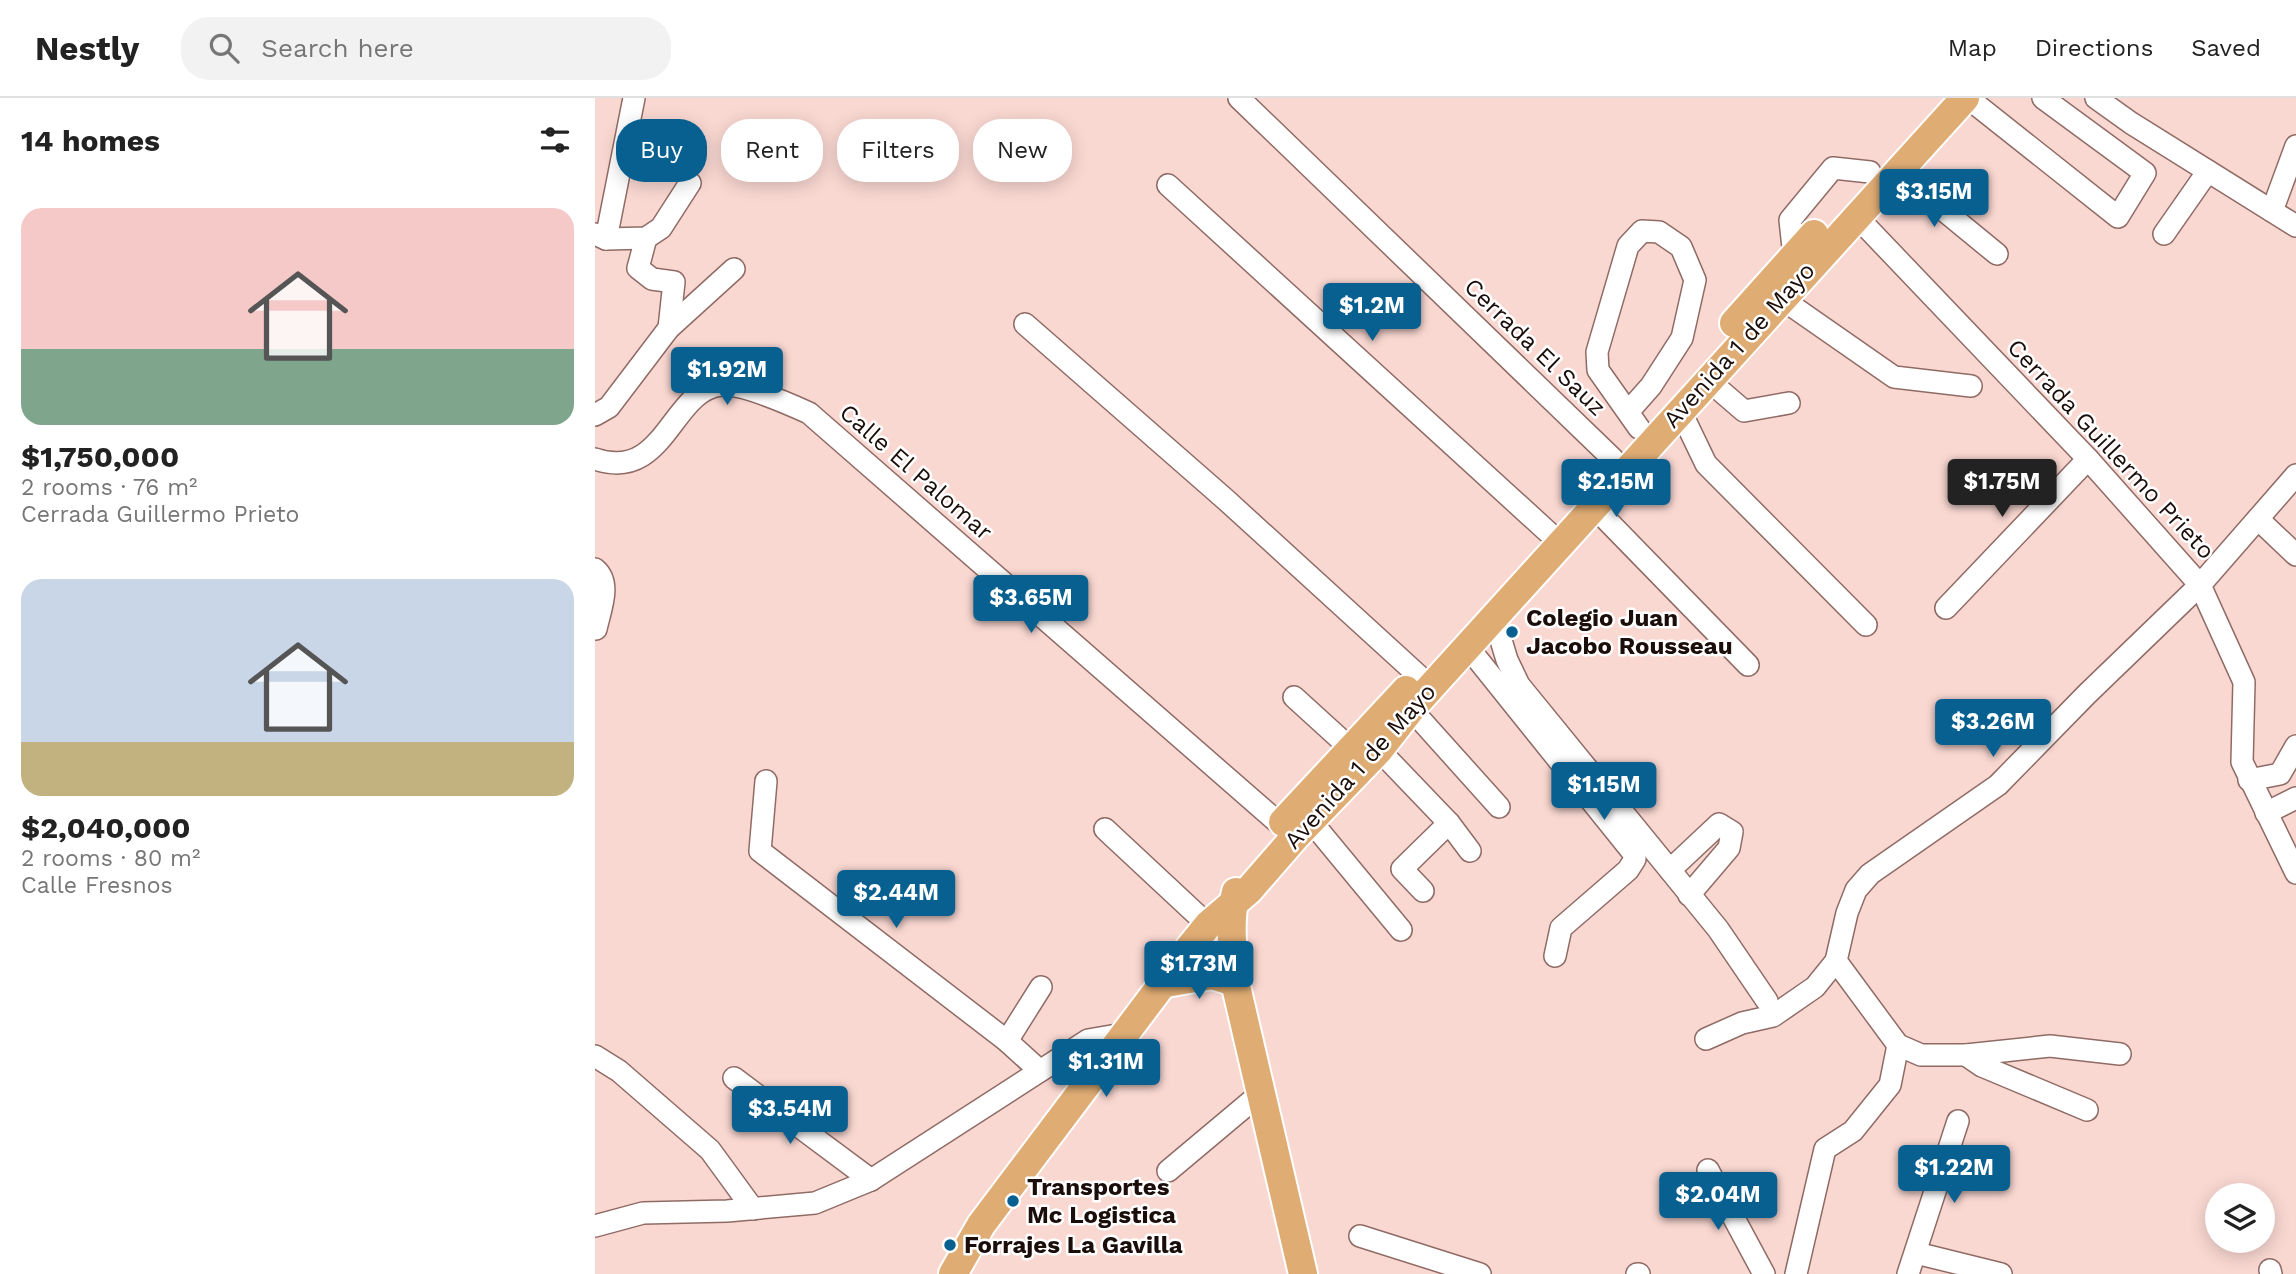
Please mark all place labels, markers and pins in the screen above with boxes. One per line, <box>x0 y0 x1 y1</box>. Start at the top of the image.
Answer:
pin: $3.15M <box>1877 170 1991 229</box>
pin: $1.2M <box>1323 284 1421 343</box>
pin: $1.92M <box>670 348 784 407</box>
pin: $2.15M <box>1559 460 1673 519</box>
pin: $1.75M <box>1945 460 2059 519</box>
pin: $3.65M <box>974 575 1088 635</box>
place label: Colegio Juan Jacobo Rousseau <box>1526 604 1733 660</box>
marker: Colegio Juan Jacobo Rousseau <box>1504 624 1520 640</box>
pin: $3.26M <box>1936 700 2050 759</box>
pin: $1.15M <box>1547 762 1661 822</box>
pin: $2.44M <box>839 870 953 930</box>
pin: $1.73M <box>1142 942 1256 1001</box>
pin: $1.31M <box>1049 1040 1163 1099</box>
pin: $3.54M <box>733 1086 847 1146</box>
pin: $1.22M <box>1897 1146 2011 1205</box>
pin: $2.04M <box>1661 1172 1775 1232</box>
place label: Transportes Mc Logistica <box>1027 1173 1176 1229</box>
marker: Transportes Mc Logistica <box>1005 1193 1021 1209</box>
place label: Forrajes La Gavilla <box>964 1231 1183 1259</box>
marker: Forrajes La Gavilla <box>942 1237 958 1253</box>

